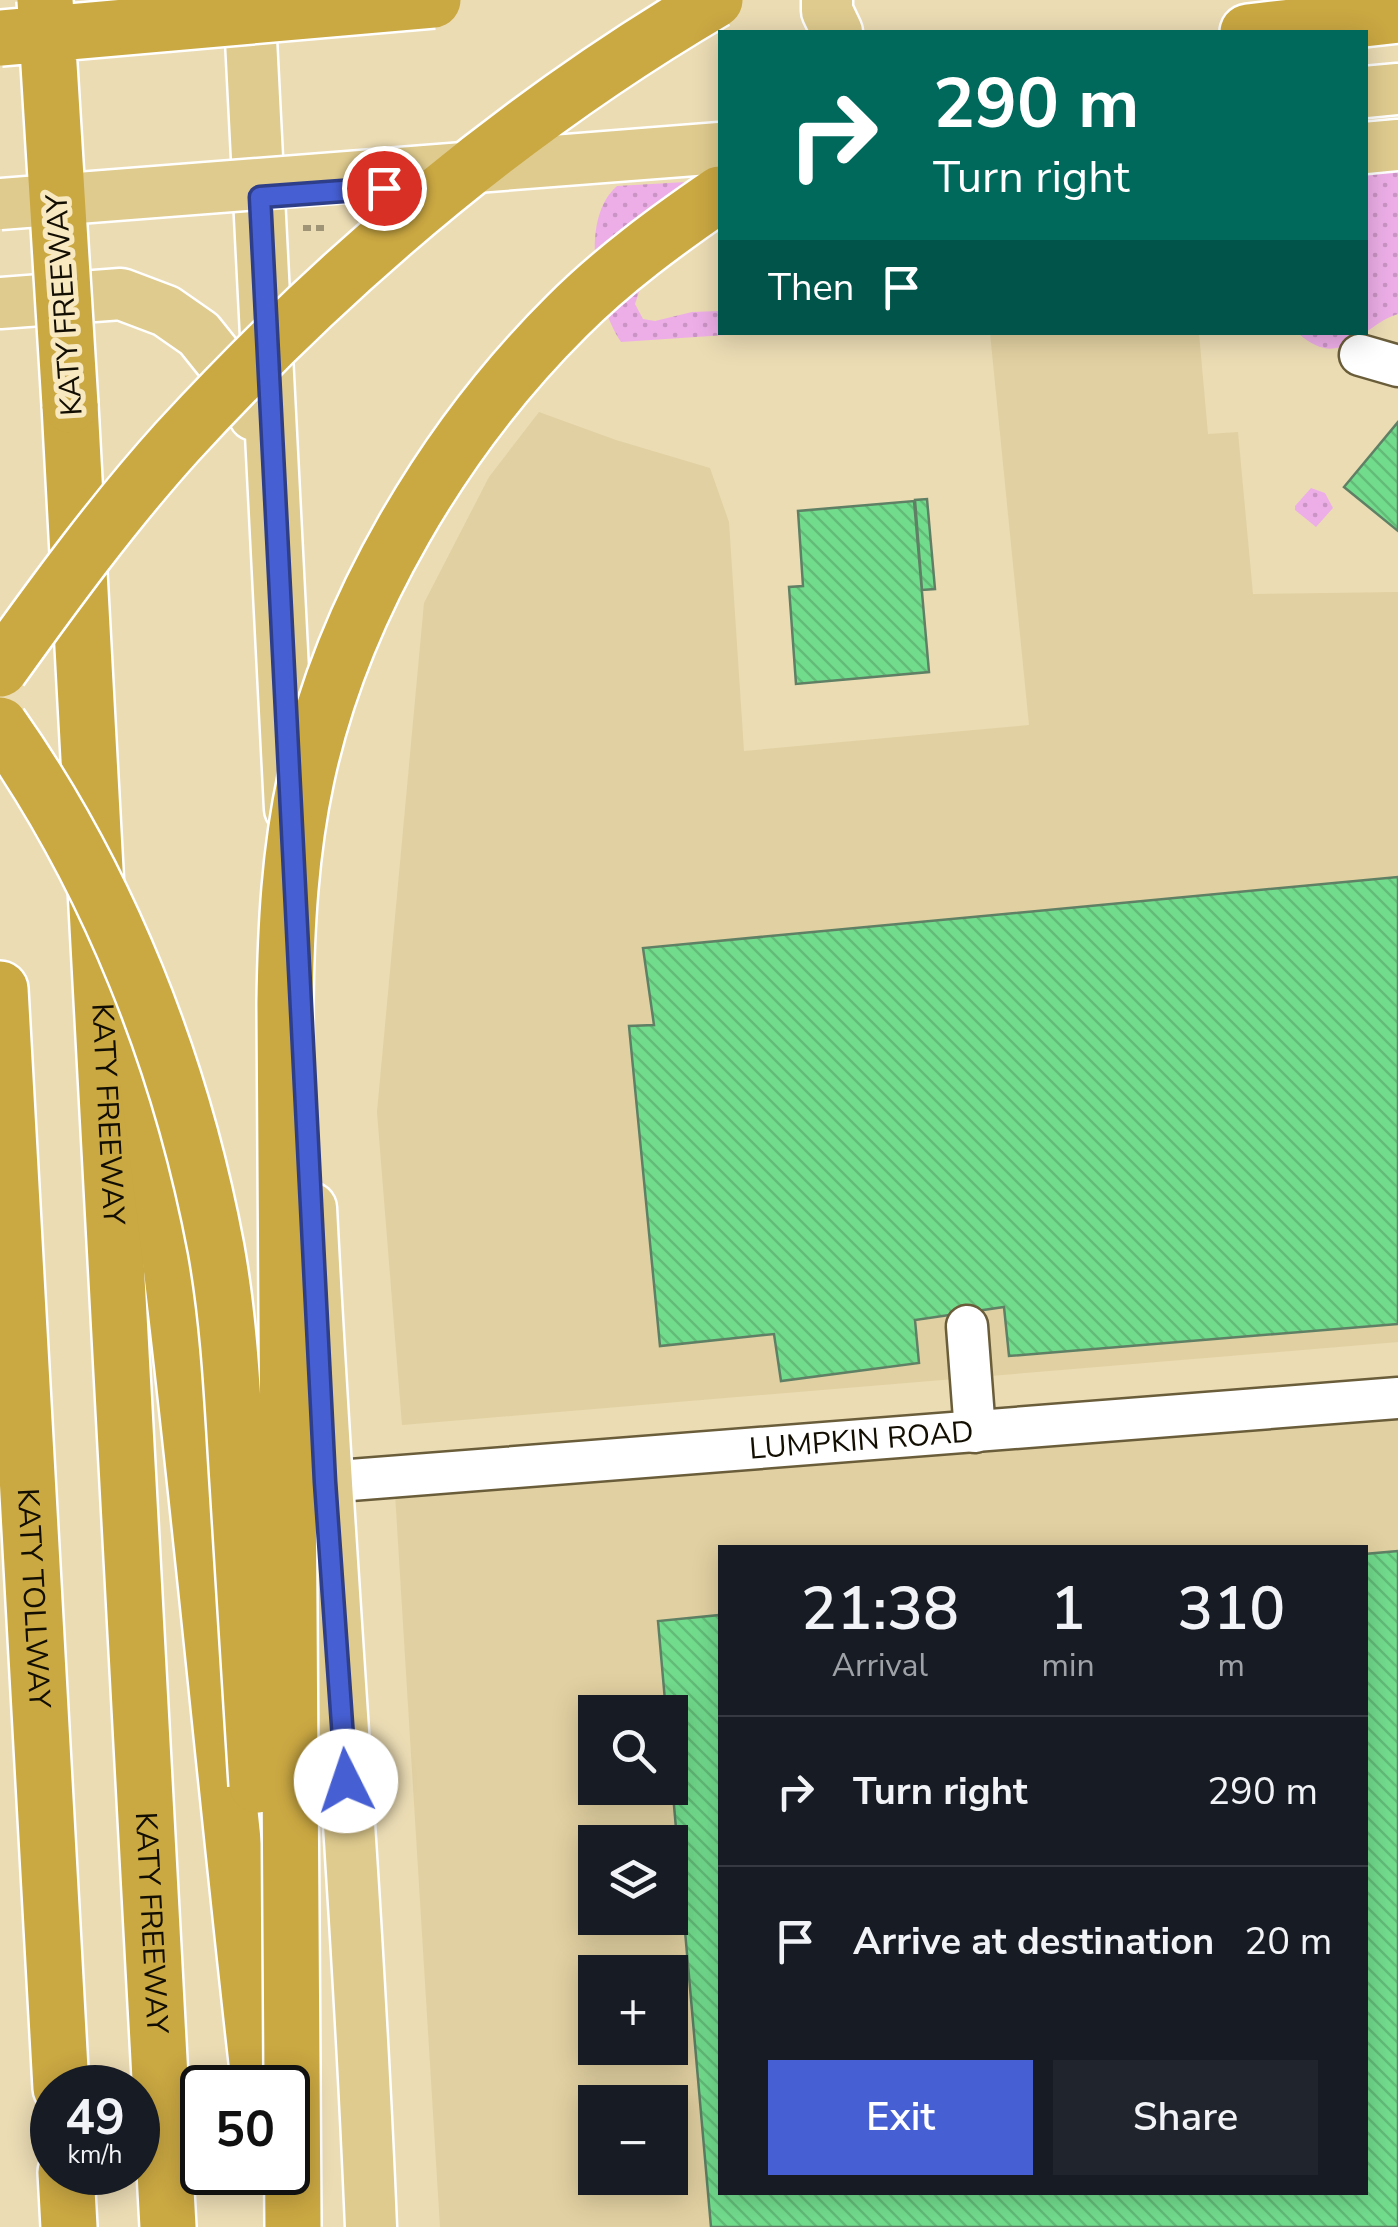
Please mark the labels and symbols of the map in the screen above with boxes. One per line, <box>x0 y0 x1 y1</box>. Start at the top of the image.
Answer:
pin <box>342 146 427 231</box>
street label: KATY FREEWAY <box>36 192 93 417</box>
street label: KATY FREEWAY <box>81 1002 134 1227</box>
street label: LUMPKIN ROAD <box>748 1411 975 1470</box>
street label: KATY TOLLWAY <box>7 1487 60 1710</box>
position arrow <box>294 1729 398 1833</box>
street label: KATY FREEWAY <box>125 1811 178 2036</box>
speed limit sign: 50 <box>180 2065 310 2195</box>

